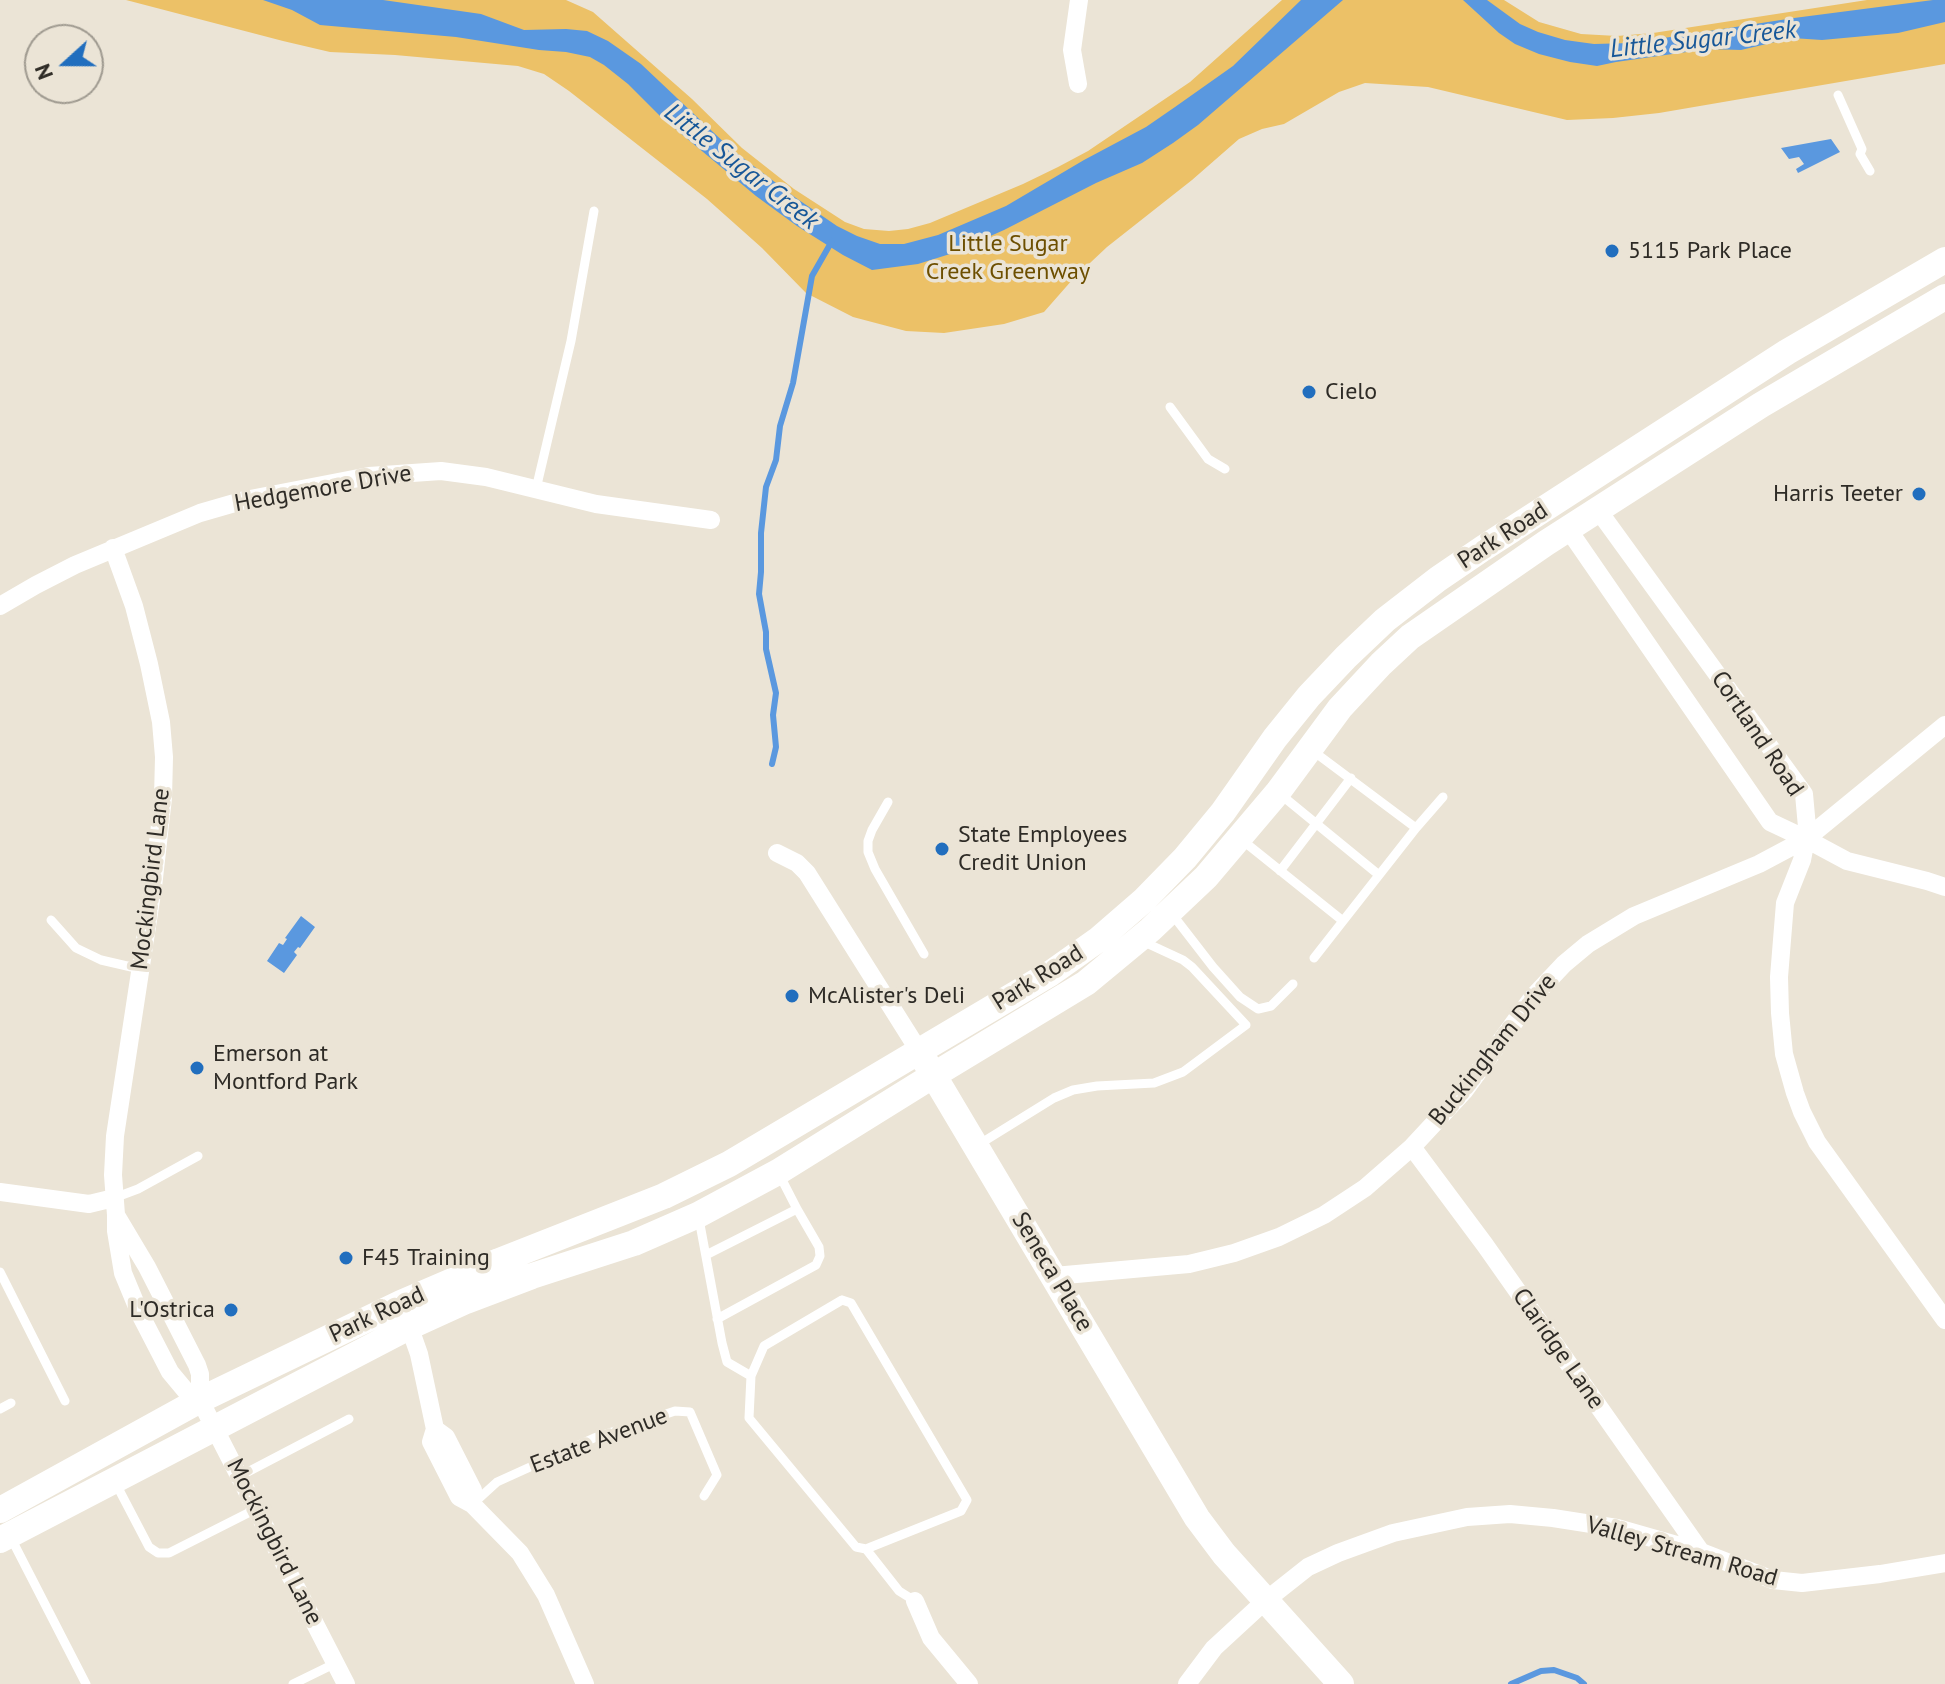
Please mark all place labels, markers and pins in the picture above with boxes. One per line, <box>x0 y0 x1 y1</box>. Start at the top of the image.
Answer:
place label: 5115 Park Place <box>1628 237 1792 265</box>
marker: 5115 Park Place <box>1603 242 1621 260</box>
place label: Cielo <box>1325 378 1377 406</box>
marker: Cielo <box>1300 383 1318 401</box>
place label: Harris Teeter <box>1773 480 1903 508</box>
marker: Harris Teeter <box>1910 485 1928 503</box>
place label: State Employees Credit Union <box>958 821 1127 877</box>
marker: State Employees Credit Union <box>933 840 951 858</box>
place label: McAlister's Deli <box>808 982 965 1010</box>
marker: McAlister's Deli <box>783 987 801 1005</box>
place label: Emerson at Montford Park <box>213 1040 358 1096</box>
marker: Emerson at Montford Park <box>188 1059 206 1077</box>
place label: F45 Training <box>362 1244 490 1272</box>
marker: F45 Training <box>337 1249 355 1267</box>
place label: L'Ostrica <box>129 1296 215 1324</box>
marker: L'Ostrica <box>222 1301 240 1319</box>

